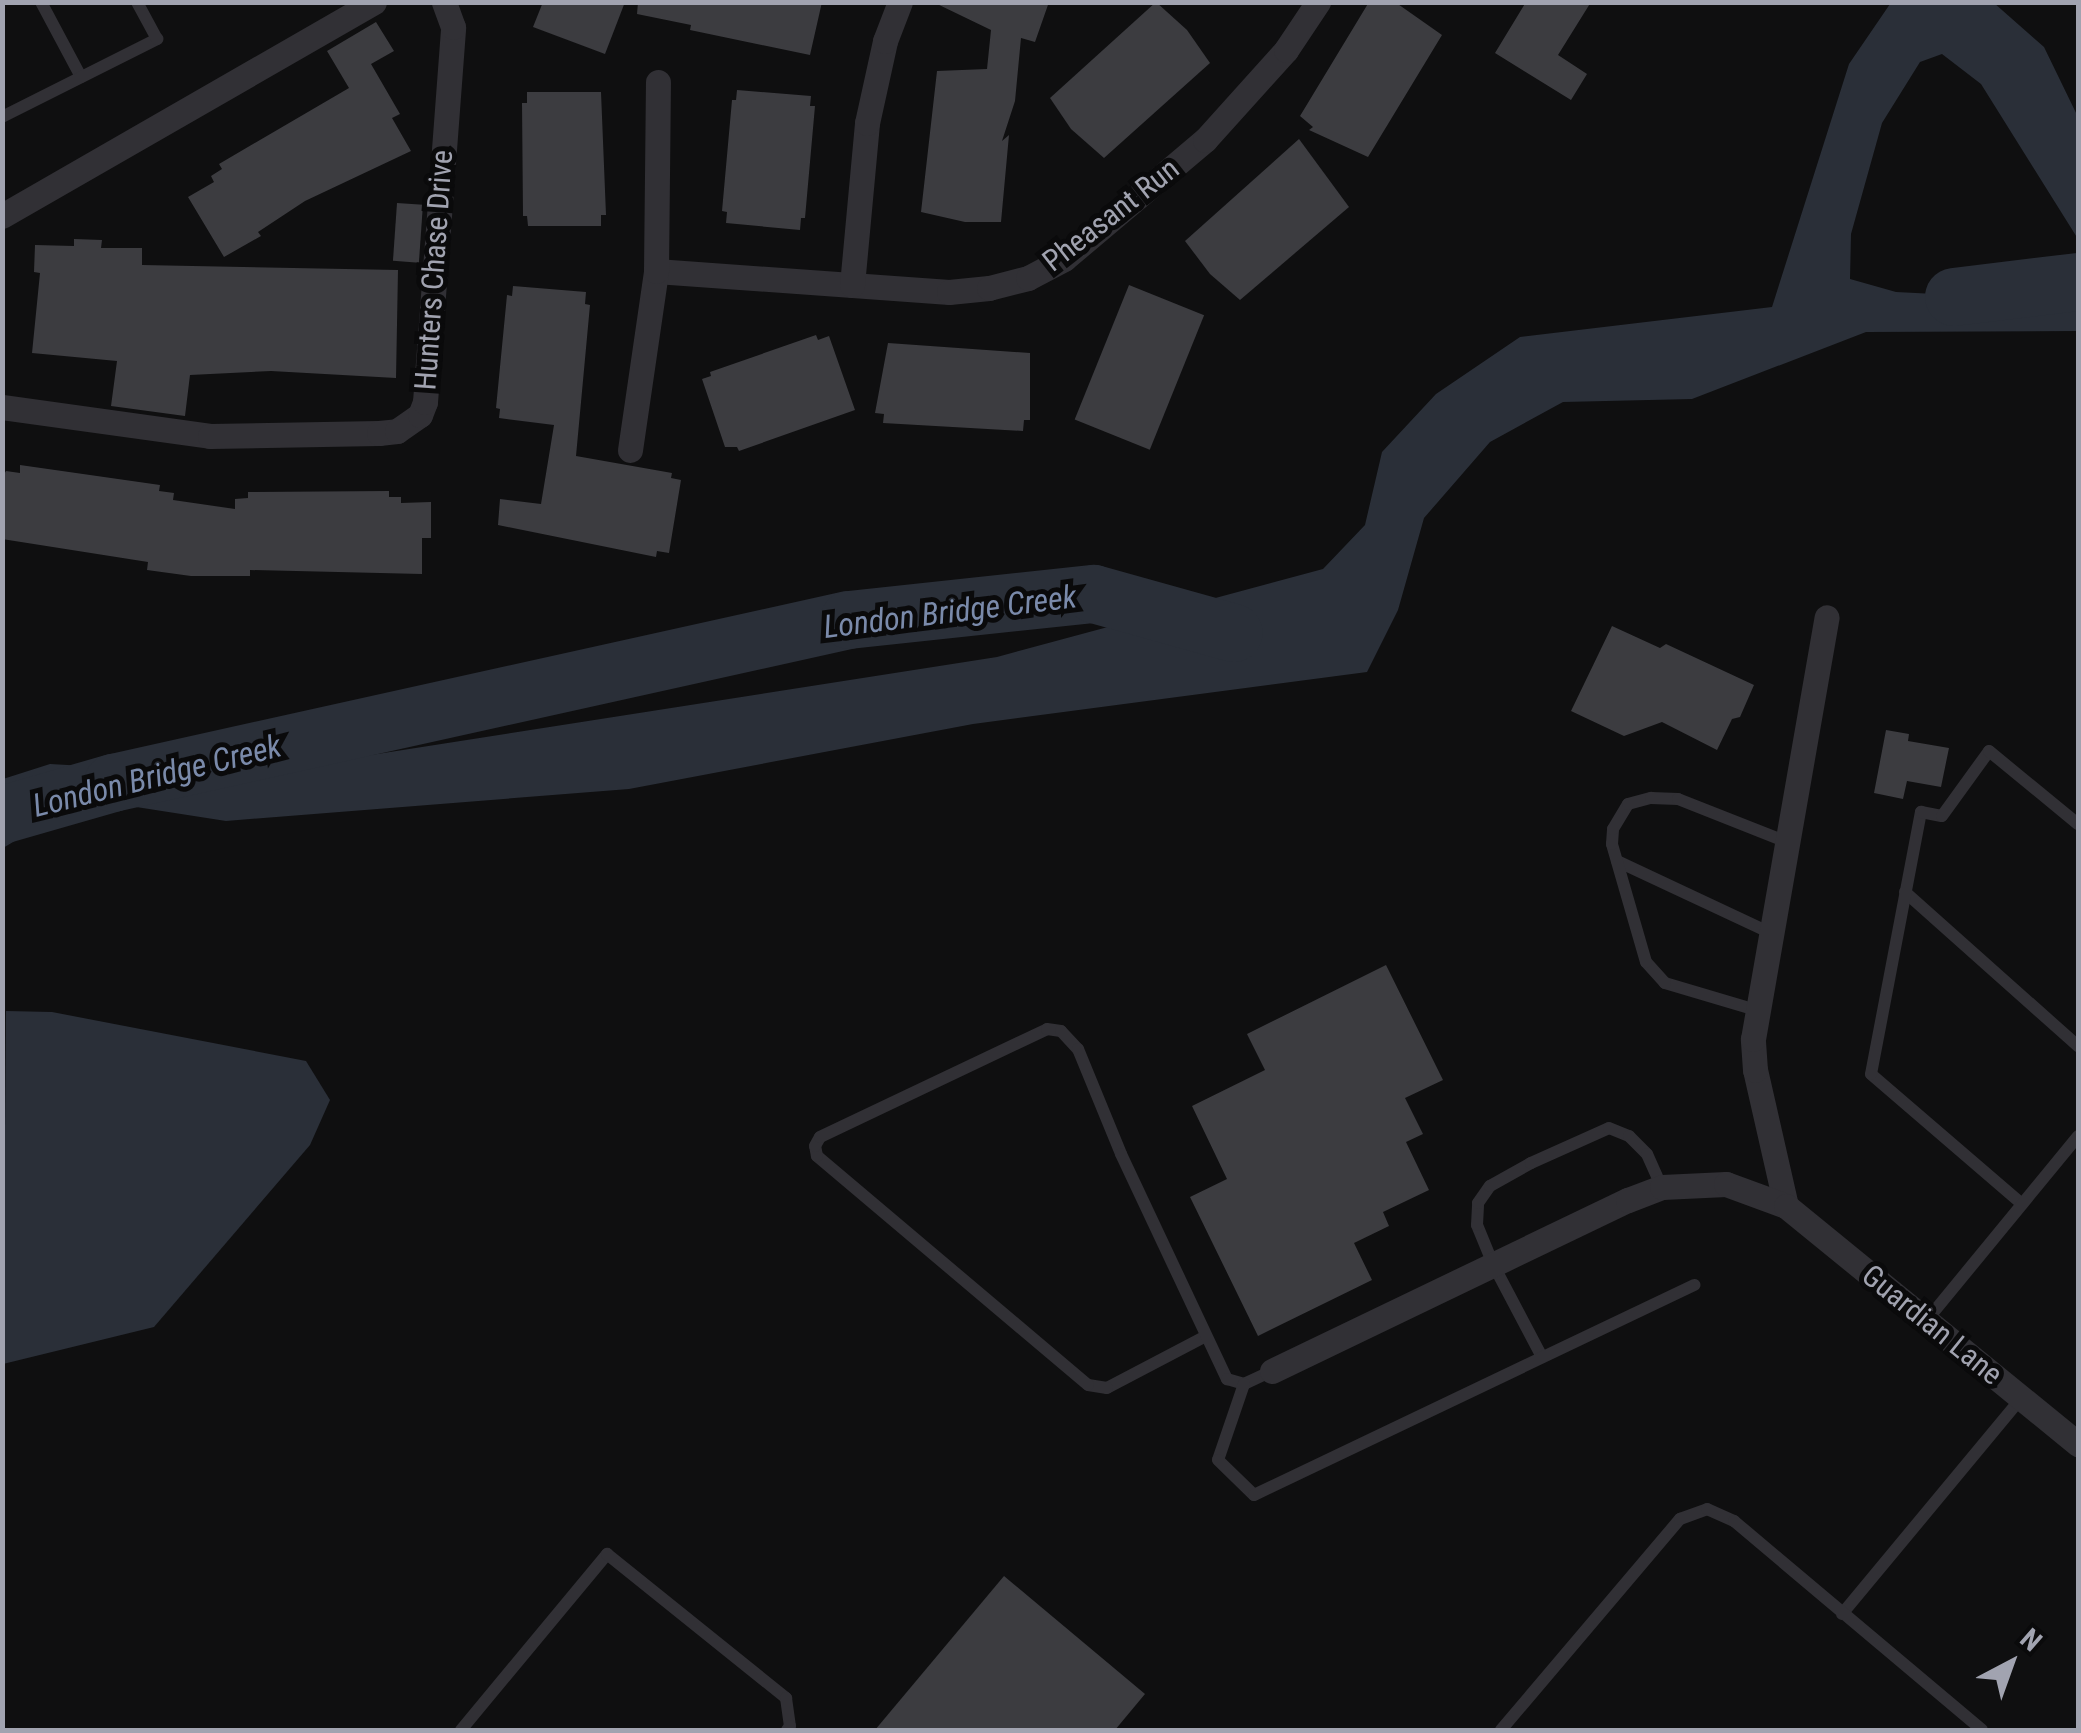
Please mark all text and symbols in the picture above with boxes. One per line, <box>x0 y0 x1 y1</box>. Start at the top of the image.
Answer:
street label: Hunters Chase Drive <box>408 149 460 391</box>
street label: Pheasant Run <box>1036 151 1186 279</box>
water label: London Bridge Creek <box>821 577 1079 647</box>
water label: London Bridge Creek <box>29 727 285 825</box>
street label: Guardian Lane <box>1855 1257 2009 1393</box>
north arrow <box>1961 1613 2061 1713</box>
text: N <box>2014 1622 2048 1658</box>

